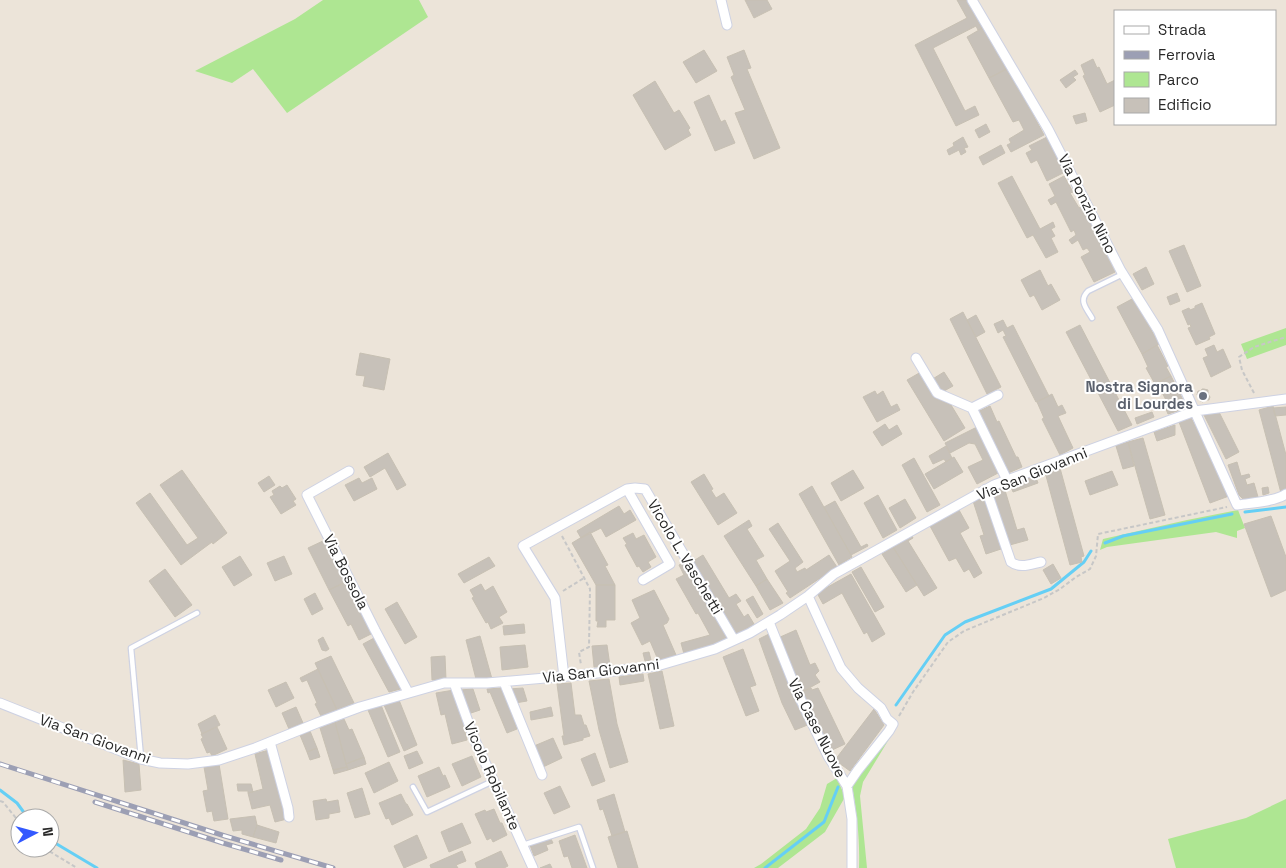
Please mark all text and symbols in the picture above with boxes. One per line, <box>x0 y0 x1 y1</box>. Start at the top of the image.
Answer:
legend <box>1114 10 1276 125</box>
text: Strada <box>1158 20 1207 39</box>
text: Ferrovia <box>1158 45 1216 64</box>
text: Parco <box>1158 70 1199 89</box>
text: Edificio <box>1158 95 1212 114</box>
street label: Via Ponzio Nino <box>1054 151 1121 257</box>
place label: Nostra Signora di Lourdes <box>1085 377 1193 413</box>
marker: Nostra Signora di Lourdes <box>1197 390 1209 402</box>
street label: Via San Giovanni <box>974 443 1090 504</box>
street label: Vicolo L. Vaschetti <box>644 496 727 618</box>
street label: Via Bossola <box>319 531 374 613</box>
street label: Via San Giovanni <box>542 654 660 687</box>
street label: Via Case Nuove <box>784 675 851 781</box>
street label: Via San Giovanni <box>37 710 154 768</box>
street label: Vicolo Robilante <box>460 719 525 833</box>
north arrow <box>10 808 60 858</box>
text: N <box>38 826 57 837</box>

